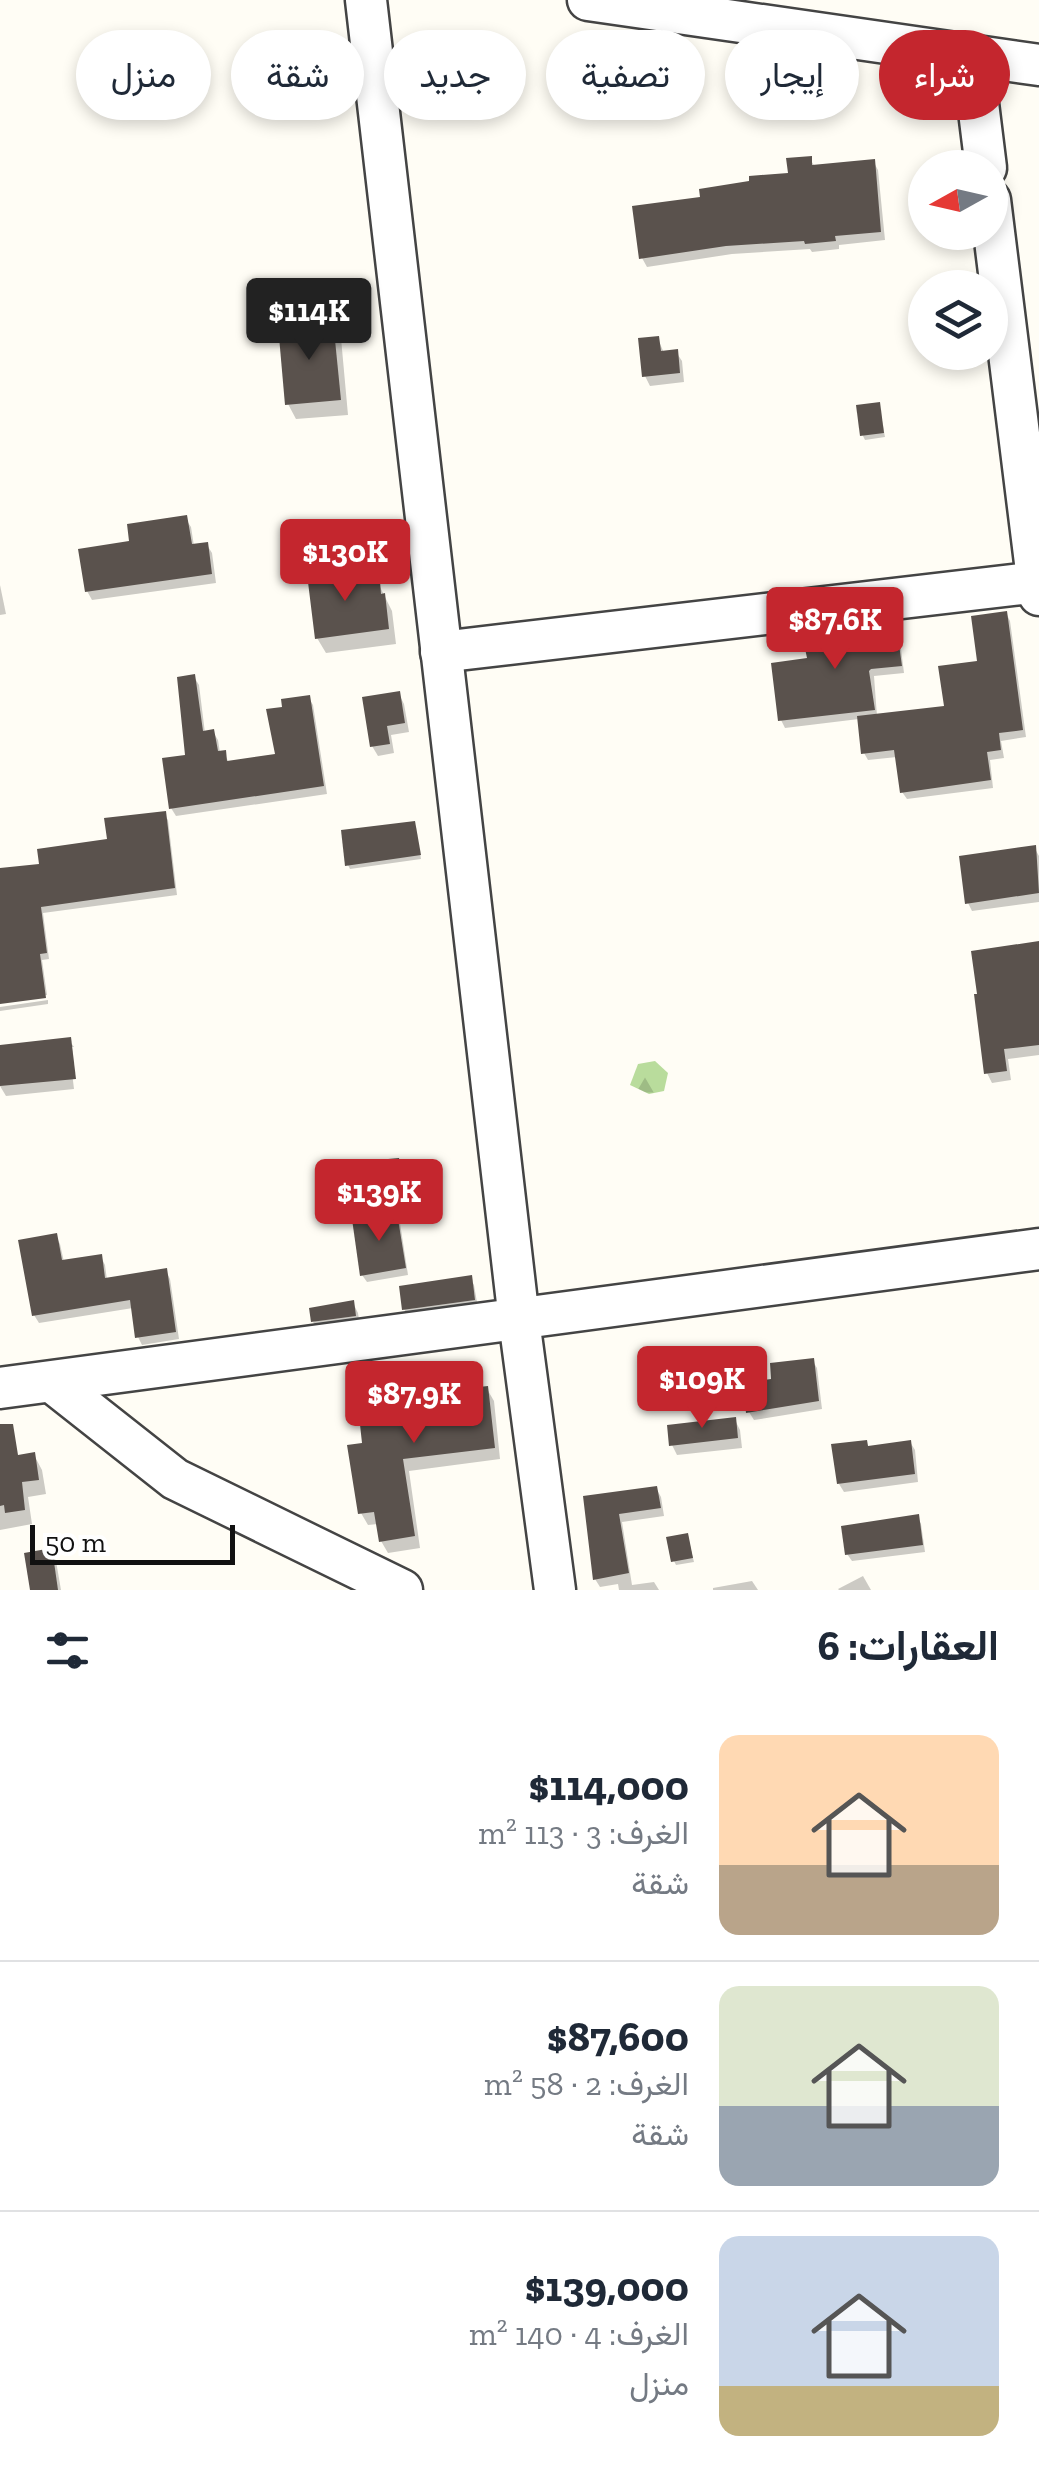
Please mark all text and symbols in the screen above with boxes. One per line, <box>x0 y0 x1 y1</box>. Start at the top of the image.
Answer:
chip: منزل <box>76 30 211 120</box>
chip: شقة <box>231 30 364 120</box>
chip: جديد <box>384 30 526 120</box>
chip: تصفية <box>546 30 705 120</box>
chip: إيجار <box>725 30 859 120</box>
chip: شراء <box>879 30 1010 120</box>
north arrow <box>908 150 1008 250</box>
map controls <box>908 150 1008 370</box>
button: layers <box>908 270 1008 370</box>
pin: $114K <box>239 278 379 363</box>
text: $114K <box>268 291 350 329</box>
pin: $130K <box>275 519 415 604</box>
text: $130K <box>302 532 388 570</box>
pin: $87.6K <box>754 587 916 672</box>
text: $87.6K <box>788 600 882 638</box>
pin: $139K <box>309 1159 449 1244</box>
text: $139K <box>337 1172 421 1210</box>
pin: $109K <box>632 1346 772 1431</box>
text: $109K <box>659 1359 745 1397</box>
pin: $87.9K <box>333 1361 495 1446</box>
text: $87.9K <box>367 1374 461 1412</box>
scale bar <box>30 1520 235 1564</box>
text: 50 m <box>45 1526 106 1559</box>
text: العقارات: 6 <box>817 1620 999 1671</box>
icon: filters <box>40 1623 95 1678</box>
text: $114,000 <box>529 1760 689 1811</box>
icon: home <box>799 1775 919 1895</box>
text: الغرف: 3 · 113 m² <box>478 1814 689 1852</box>
text: شقة <box>631 1864 689 1902</box>
text: $87,600 <box>547 2011 689 2062</box>
icon: home <box>799 2026 919 2146</box>
text: الغرف: 2 · 58 m² <box>484 2065 689 2103</box>
text: شقة <box>631 2115 689 2153</box>
text: $139,000 <box>525 2261 689 2312</box>
icon: home <box>799 2276 919 2396</box>
text: الغرف: 4 · 140 m² <box>469 2315 689 2353</box>
text: منزل <box>629 2365 689 2403</box>

